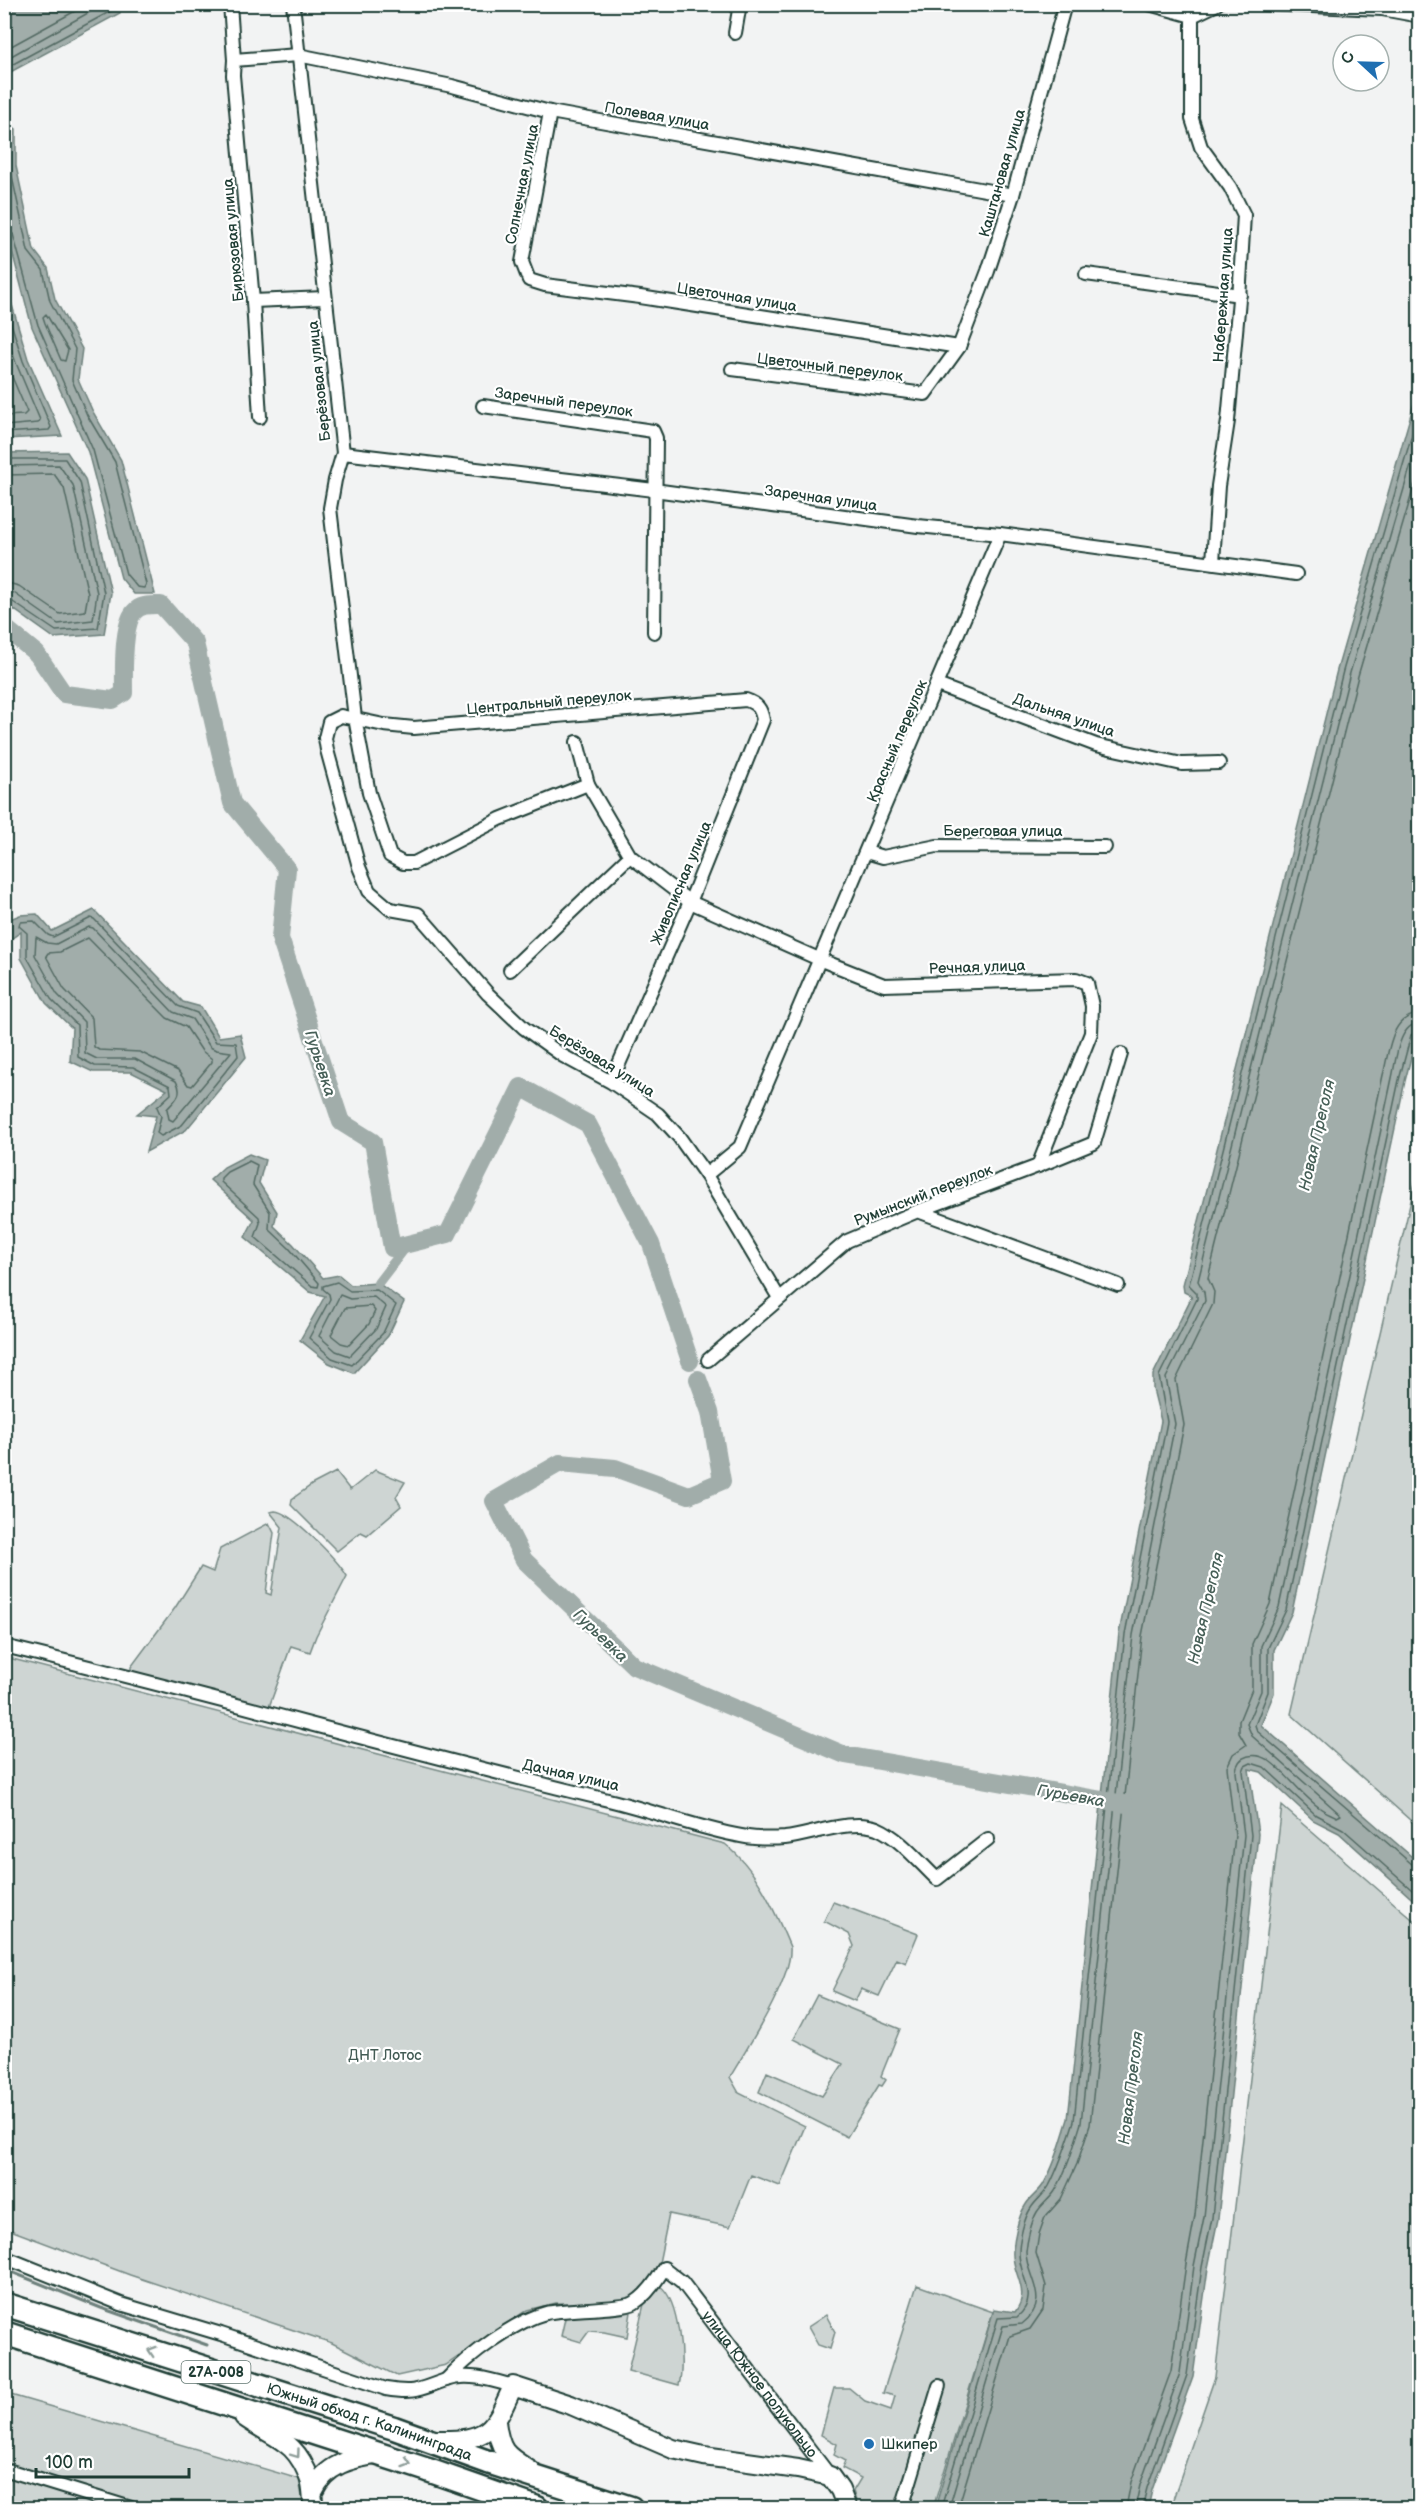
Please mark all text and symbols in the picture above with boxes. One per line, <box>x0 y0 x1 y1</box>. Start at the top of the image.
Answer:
north arrow <box>1331 33 1391 93</box>
text: С <box>1338 49 1359 67</box>
street label: Полевая улица <box>603 98 711 135</box>
street label: Каштановая улица <box>975 107 1030 239</box>
street label: Солнечная улица <box>502 122 543 246</box>
street label: Бирюзовая улица <box>219 177 248 302</box>
street label: Набережная улица <box>1209 227 1238 363</box>
street label: Цветочная улица <box>676 279 798 316</box>
street label: Берёзовая улица <box>304 320 335 442</box>
street label: Цветочный переулок <box>756 349 904 386</box>
street label: Заречный переулок <box>494 383 634 422</box>
street label: Заречная улица <box>763 481 879 516</box>
street label: Красный переулок <box>863 677 932 805</box>
street label: Центральный переулок <box>466 686 632 719</box>
street label: Дальняя улица <box>1011 689 1117 742</box>
street label: Живописная улица <box>647 818 716 948</box>
street label: Береговая улица <box>943 822 1063 841</box>
street label: Речная улица <box>928 956 1026 979</box>
street label: Берёзовая улица <box>545 1021 658 1102</box>
water label: Гурьевка <box>300 1028 339 1099</box>
water label: Новая Преголя <box>1295 1078 1340 1193</box>
street label: Румынский переулок <box>851 1160 995 1231</box>
water label: Новая Преголя <box>1184 1551 1229 1666</box>
water label: Гурьевка <box>569 1605 631 1667</box>
street label: Дачная улица <box>521 1755 621 1796</box>
water label: Гурьевка <box>1035 1781 1106 1812</box>
water label: Новая Преголя <box>1115 2030 1148 2146</box>
park label: ДНТ Лотос <box>348 2046 422 2065</box>
street label: улица Южное полукольцо <box>697 2307 822 2462</box>
one-way arrow <box>147 2346 158 2358</box>
road number: 27А-008 <box>182 2361 250 2383</box>
street label: Южный обход г. Калининграда <box>264 2379 475 2465</box>
place label: Шкипер <box>881 2435 938 2454</box>
marker: Шкипер <box>862 2437 876 2451</box>
scale bar <box>36 2441 189 2479</box>
one-way arrow <box>289 2447 300 2458</box>
text: 100 m <box>45 2452 93 2473</box>
one-way arrow <box>401 2456 412 2469</box>

